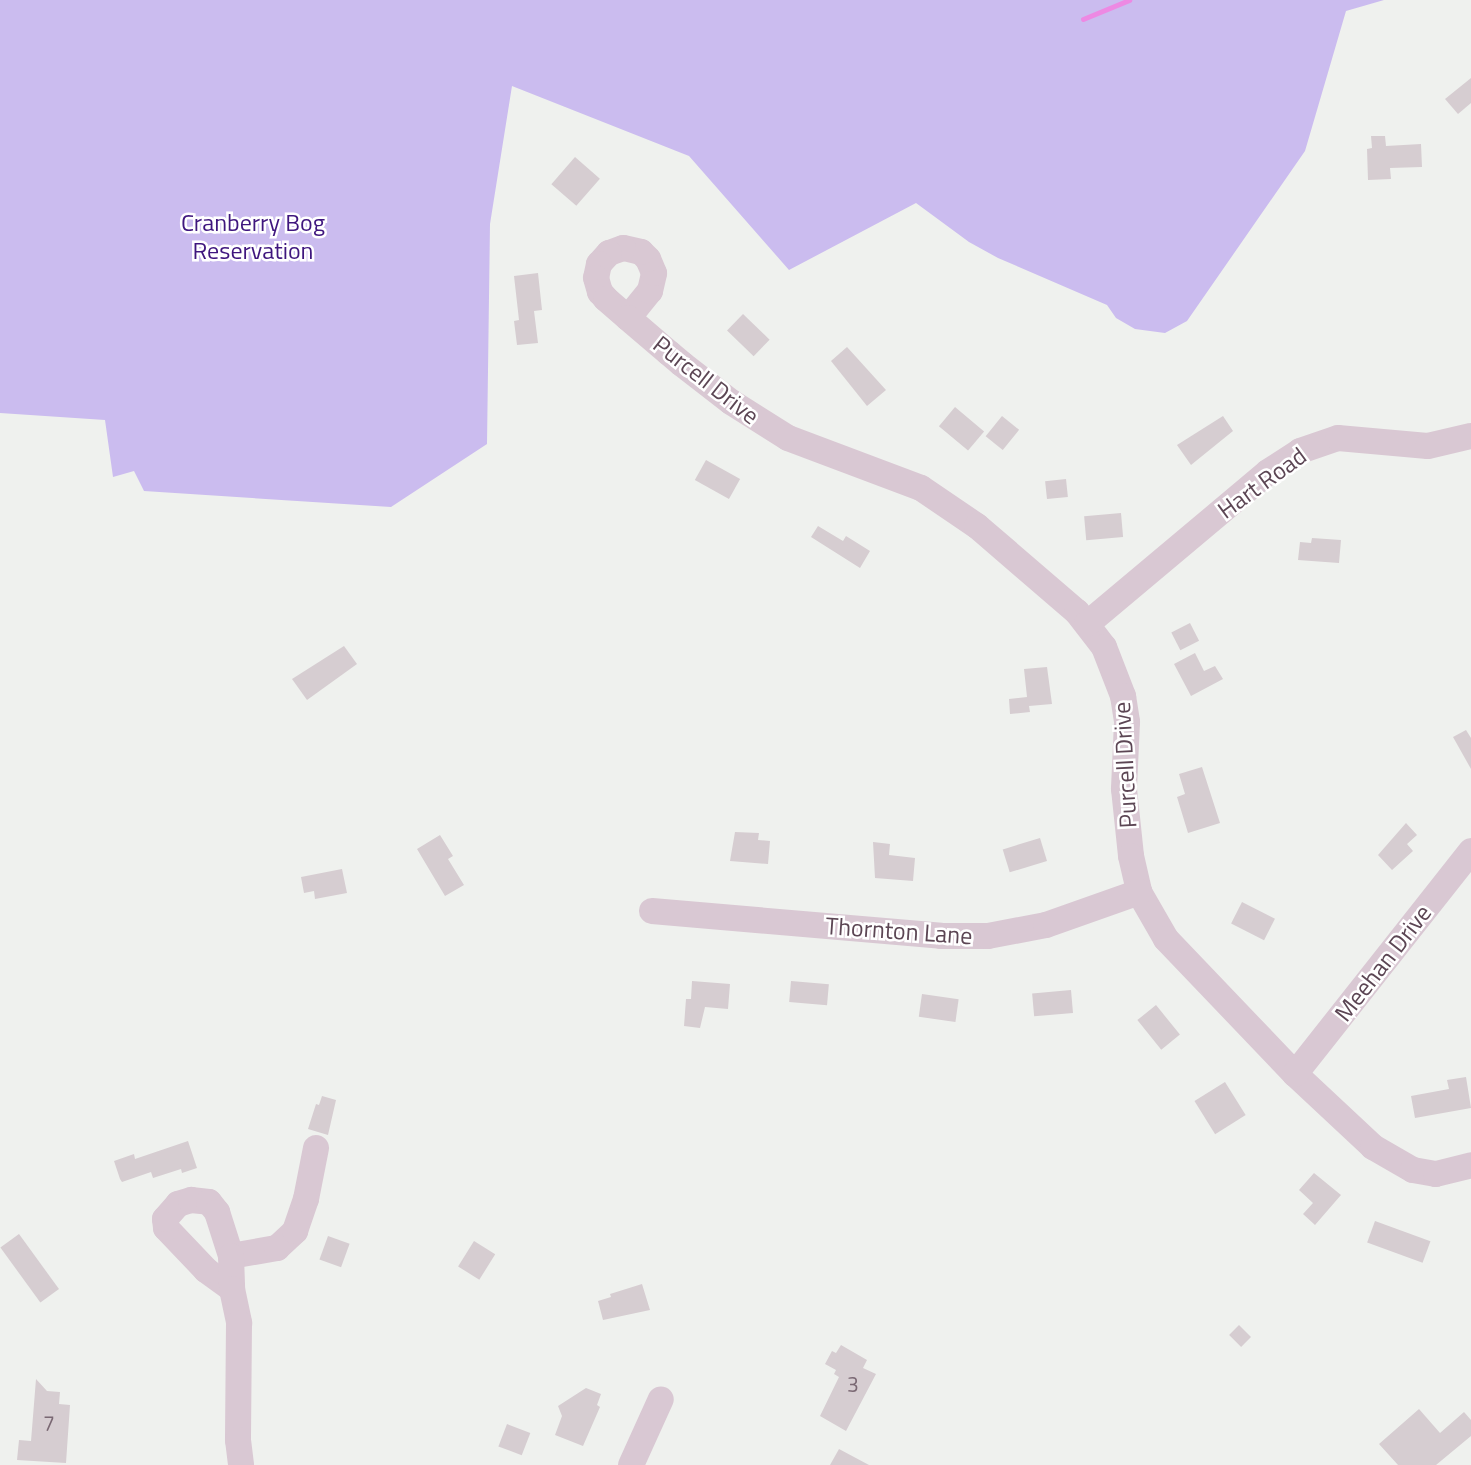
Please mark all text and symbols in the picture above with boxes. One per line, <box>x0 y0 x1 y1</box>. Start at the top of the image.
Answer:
park label: Cranberry Bog Reservation <box>181 209 325 265</box>
street label: Purcell Drive <box>647 330 765 430</box>
street label: Hart Road <box>1212 441 1312 525</box>
street label: Purcell Drive <box>1107 701 1143 829</box>
street label: Meehan Drive <box>1329 899 1437 1027</box>
street label: Thornton Lane <box>825 912 973 950</box>
house number: 3 <box>847 1371 859 1397</box>
house number: 7 <box>43 1410 55 1436</box>

